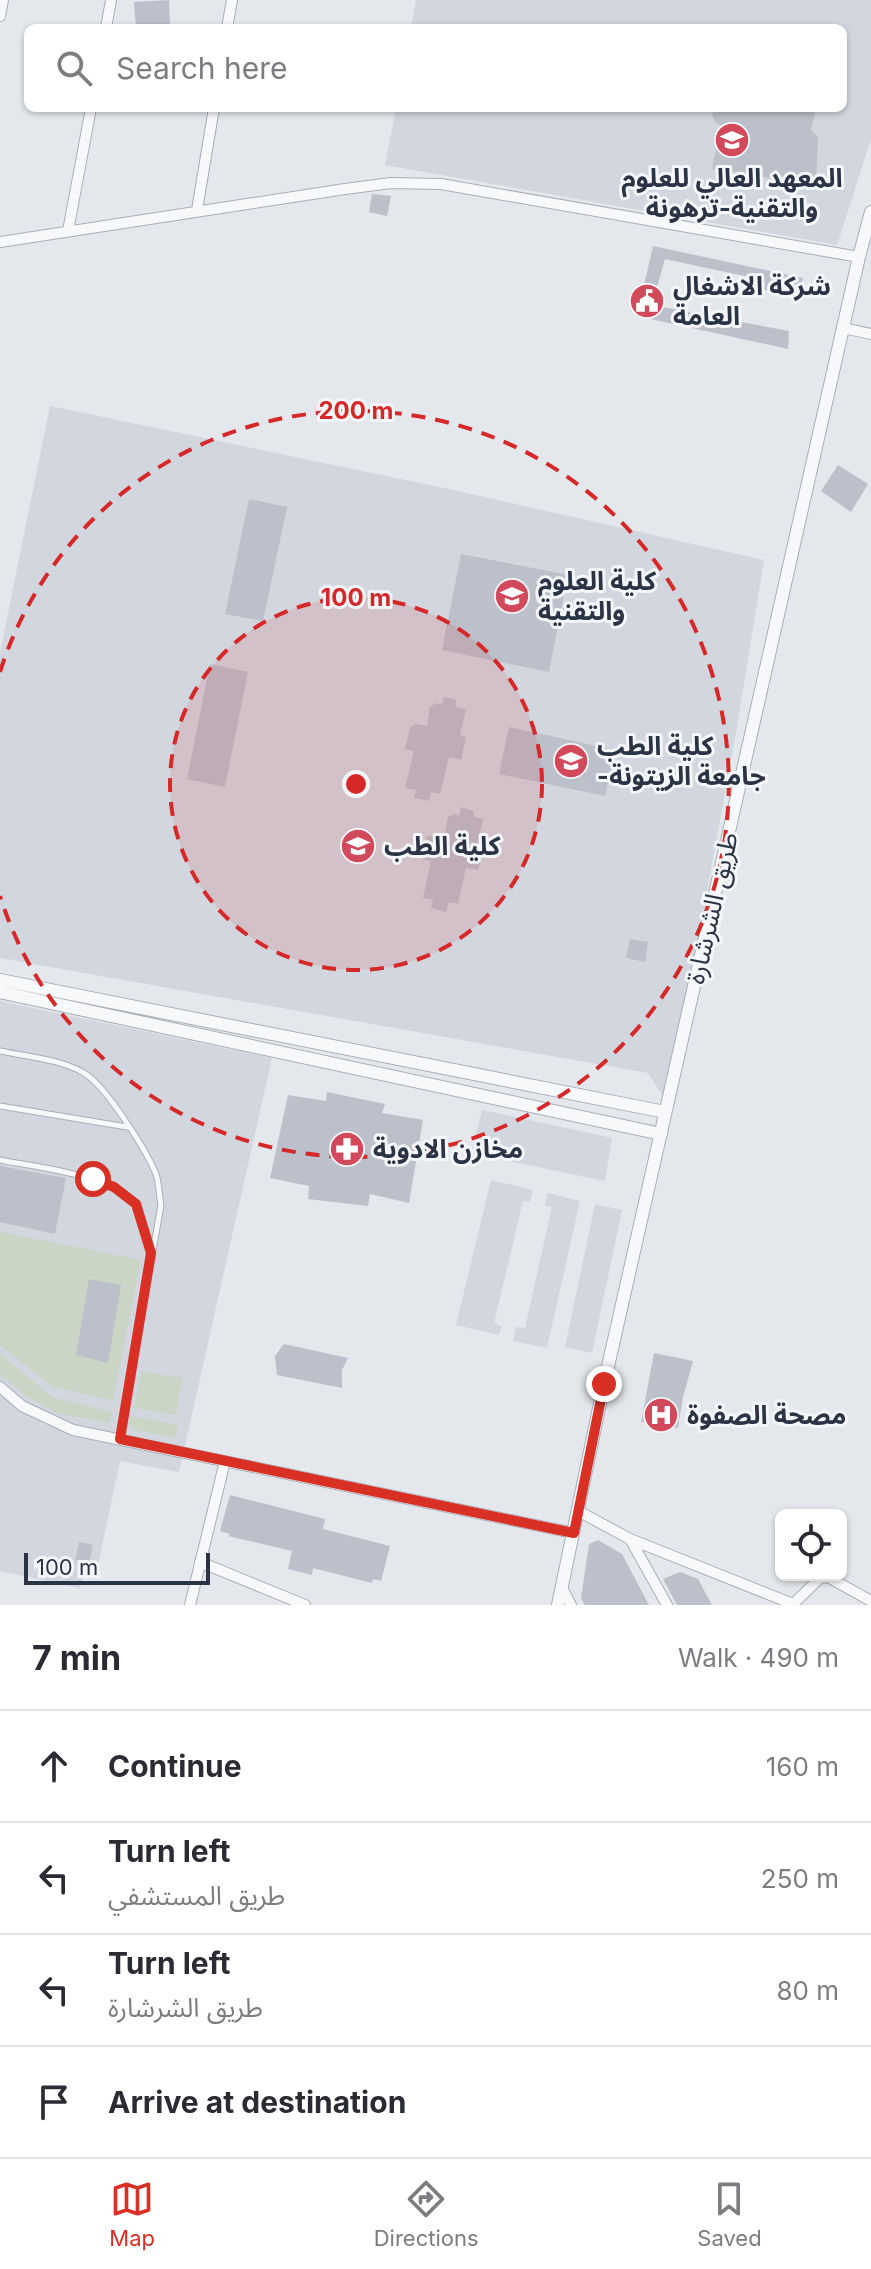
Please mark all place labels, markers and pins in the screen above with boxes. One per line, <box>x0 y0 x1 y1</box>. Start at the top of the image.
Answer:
school or university icon: المعهد العالي للعلوم والتقنية-ترهونة <box>713 121 751 159</box>
place label: المعهد العالي للعلوم والتقنية-ترهونة <box>621 162 843 223</box>
place label: شركة الاشغال العامة <box>673 270 831 331</box>
public building icon: شركة الاشغال العامة <box>628 282 666 320</box>
place label: كلية العلوم والتقنية <box>538 565 657 626</box>
school or university icon: كلية العلوم والتقنية <box>493 577 531 615</box>
place label: كلية الطب -جامعة الزيتونة <box>597 730 766 791</box>
school or university icon: كلية الطب -جامعة الزيتونة <box>552 742 590 780</box>
centre of rings <box>342 770 370 798</box>
school or university icon: كلية الطب <box>339 827 377 865</box>
place label: كلية الطب <box>384 830 502 862</box>
pharmacy icon: مخازن الادوية <box>328 1130 366 1168</box>
place label: مخازن الادوية <box>373 1133 523 1164</box>
hospital icon: مصحة الصفوة <box>642 1396 680 1434</box>
place label: مصحة الصفوة <box>687 1399 846 1430</box>

